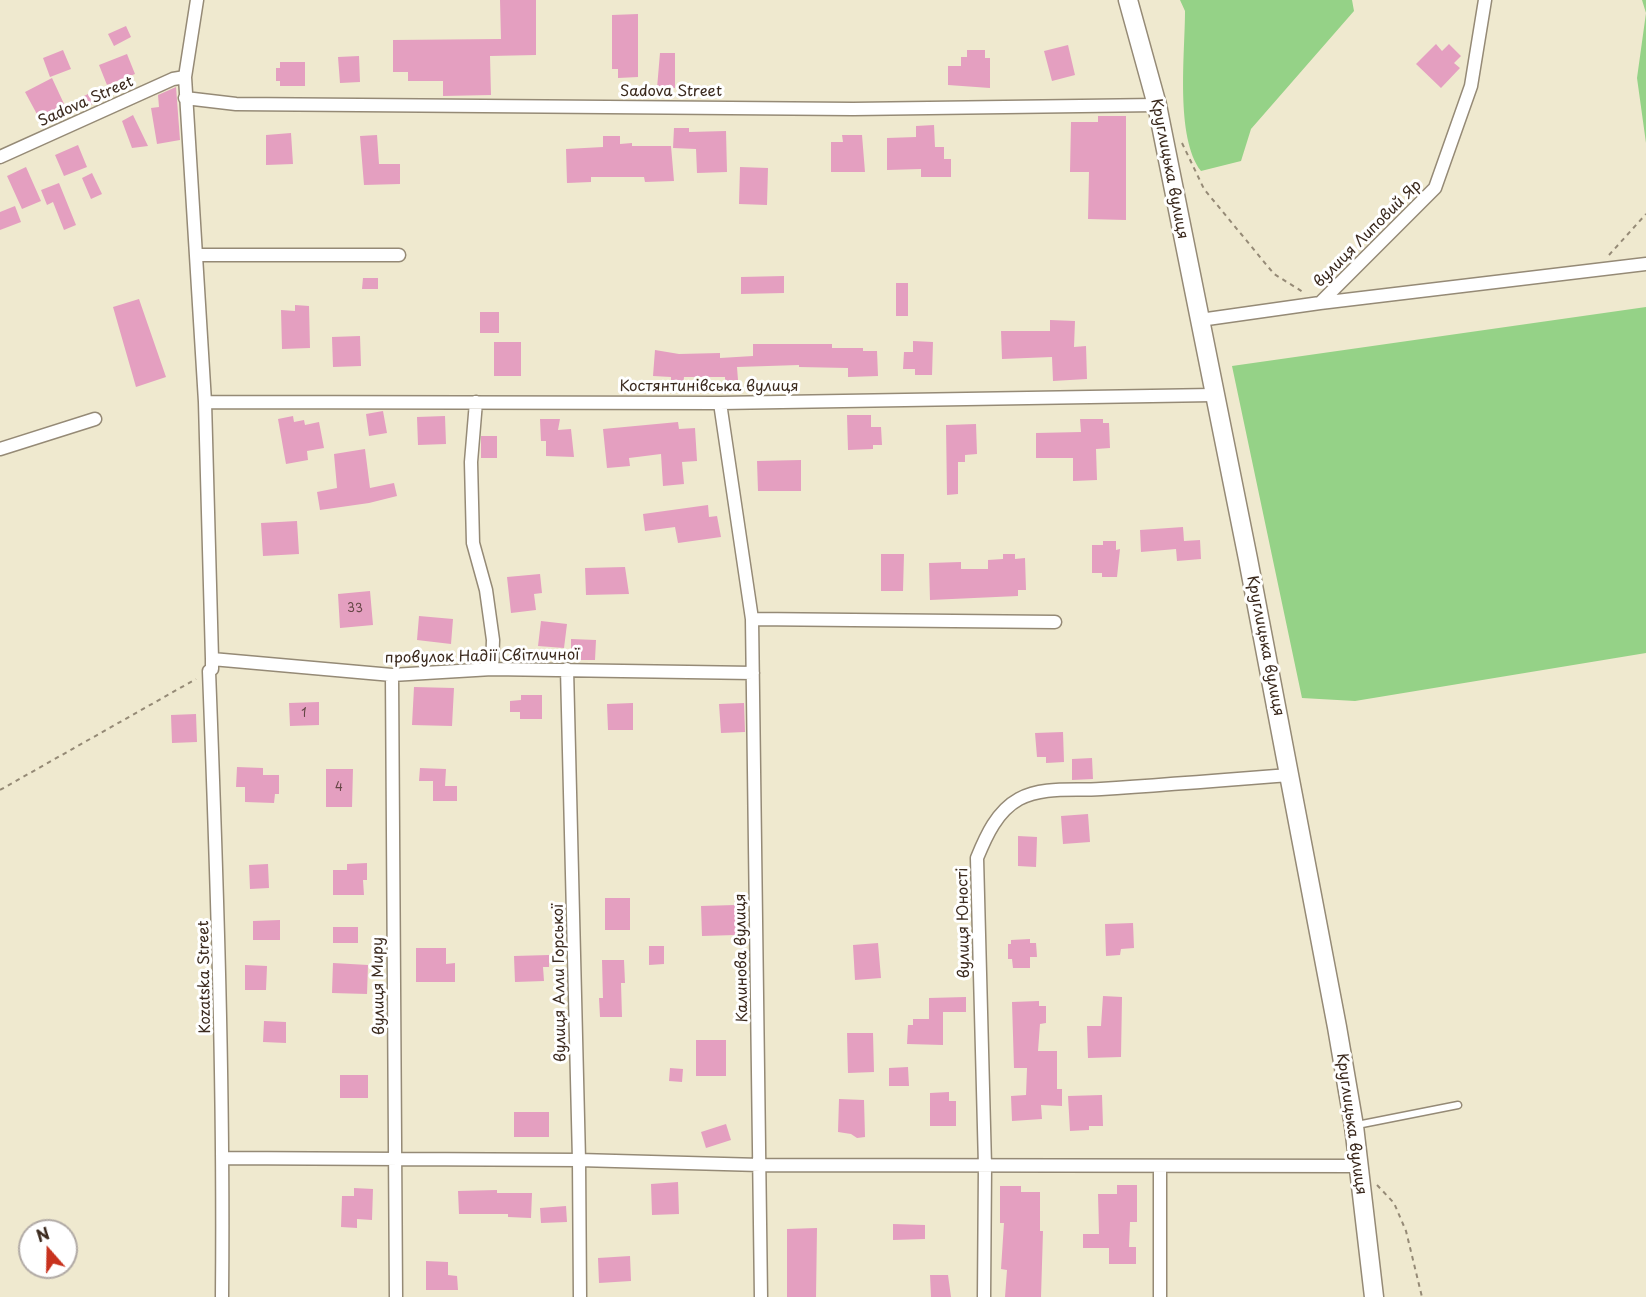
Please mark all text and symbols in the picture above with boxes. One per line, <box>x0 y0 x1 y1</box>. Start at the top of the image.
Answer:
street label: Sadova Street <box>36 73 136 131</box>
street label: Sadova Street <box>620 83 722 101</box>
street label: Круглицька вулиця <box>1147 97 1191 241</box>
street label: вулиця Липовий Яр <box>1310 176 1426 292</box>
street label: Костянтинівська вулиця <box>619 378 799 396</box>
street label: Круглицька вулиця <box>1243 574 1287 718</box>
house number: 33 <box>347 602 363 616</box>
street label: провулок Надії Світличної <box>385 646 579 668</box>
house number: 1 <box>301 707 307 721</box>
house number: 4 <box>335 781 343 795</box>
street label: вулиця Юності <box>954 867 974 979</box>
street label: Калинова вулиця <box>732 893 752 1023</box>
street label: вулиця Алли Горської <box>550 904 570 1062</box>
street label: Kozatska Street <box>195 920 215 1034</box>
street label: вулиця Миру <box>369 937 389 1035</box>
street label: Круглицька вулиця <box>1332 1052 1370 1196</box>
north arrow <box>18 1219 78 1279</box>
text: N <box>32 1221 53 1247</box>

